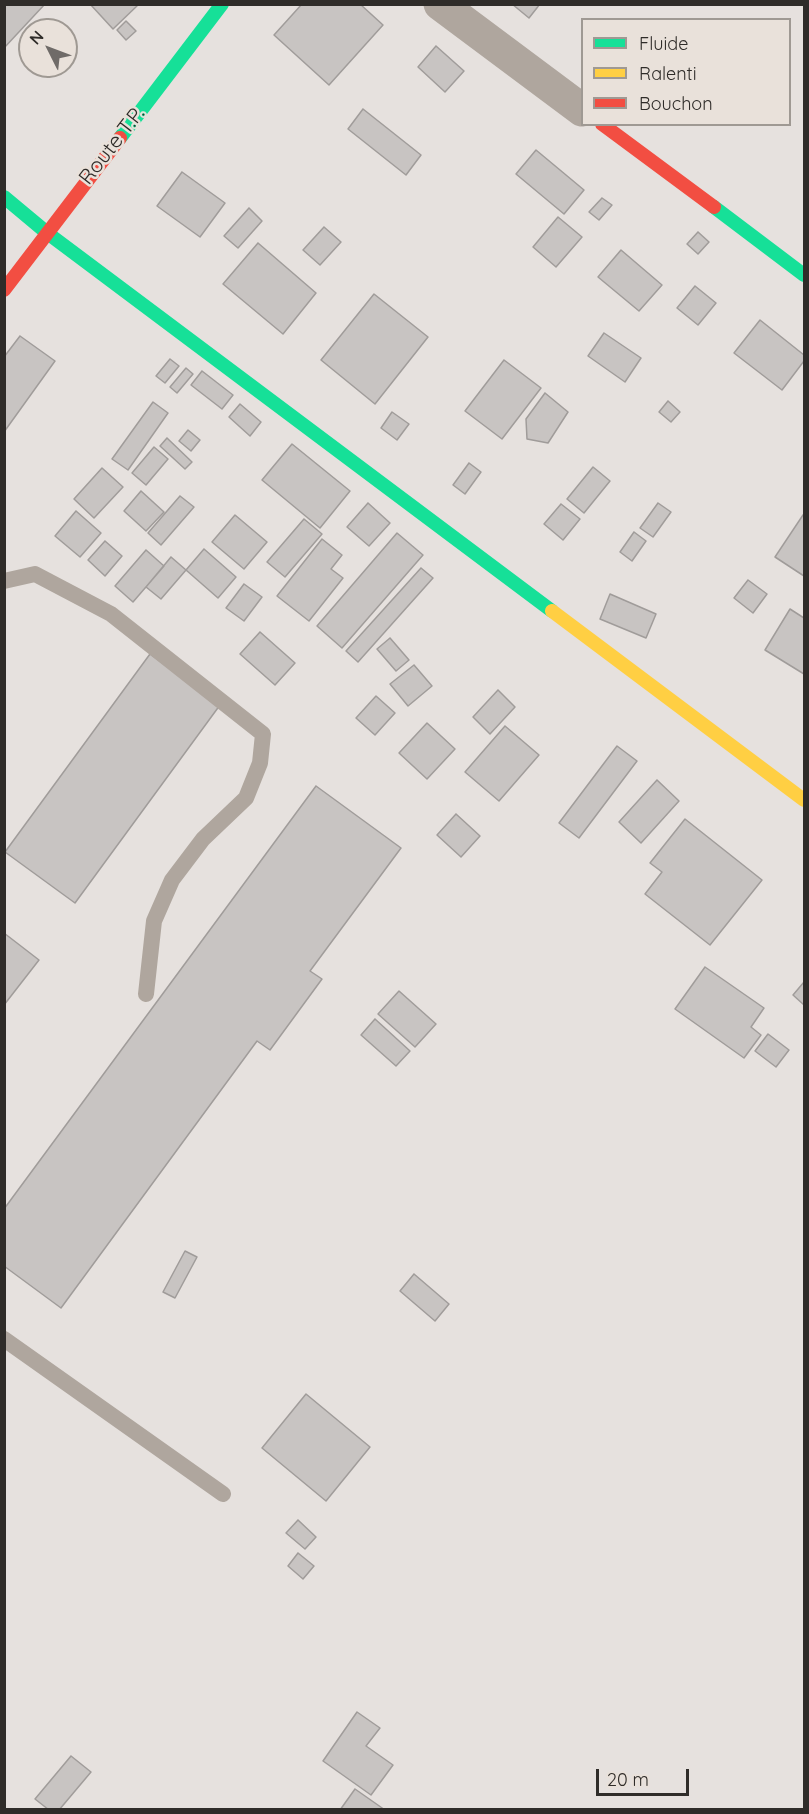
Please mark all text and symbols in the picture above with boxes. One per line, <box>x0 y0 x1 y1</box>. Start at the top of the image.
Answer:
north arrow <box>18 18 78 78</box>
legend <box>581 18 791 126</box>
text: N <box>25 26 47 48</box>
text: Fluide <box>639 32 688 55</box>
text: Ralenti <box>639 62 697 85</box>
text: Bouchon <box>639 92 713 115</box>
street label: Route T.P. <box>74 102 150 190</box>
scale bar <box>599 1757 692 1795</box>
text: 20 m <box>607 1768 649 1791</box>

